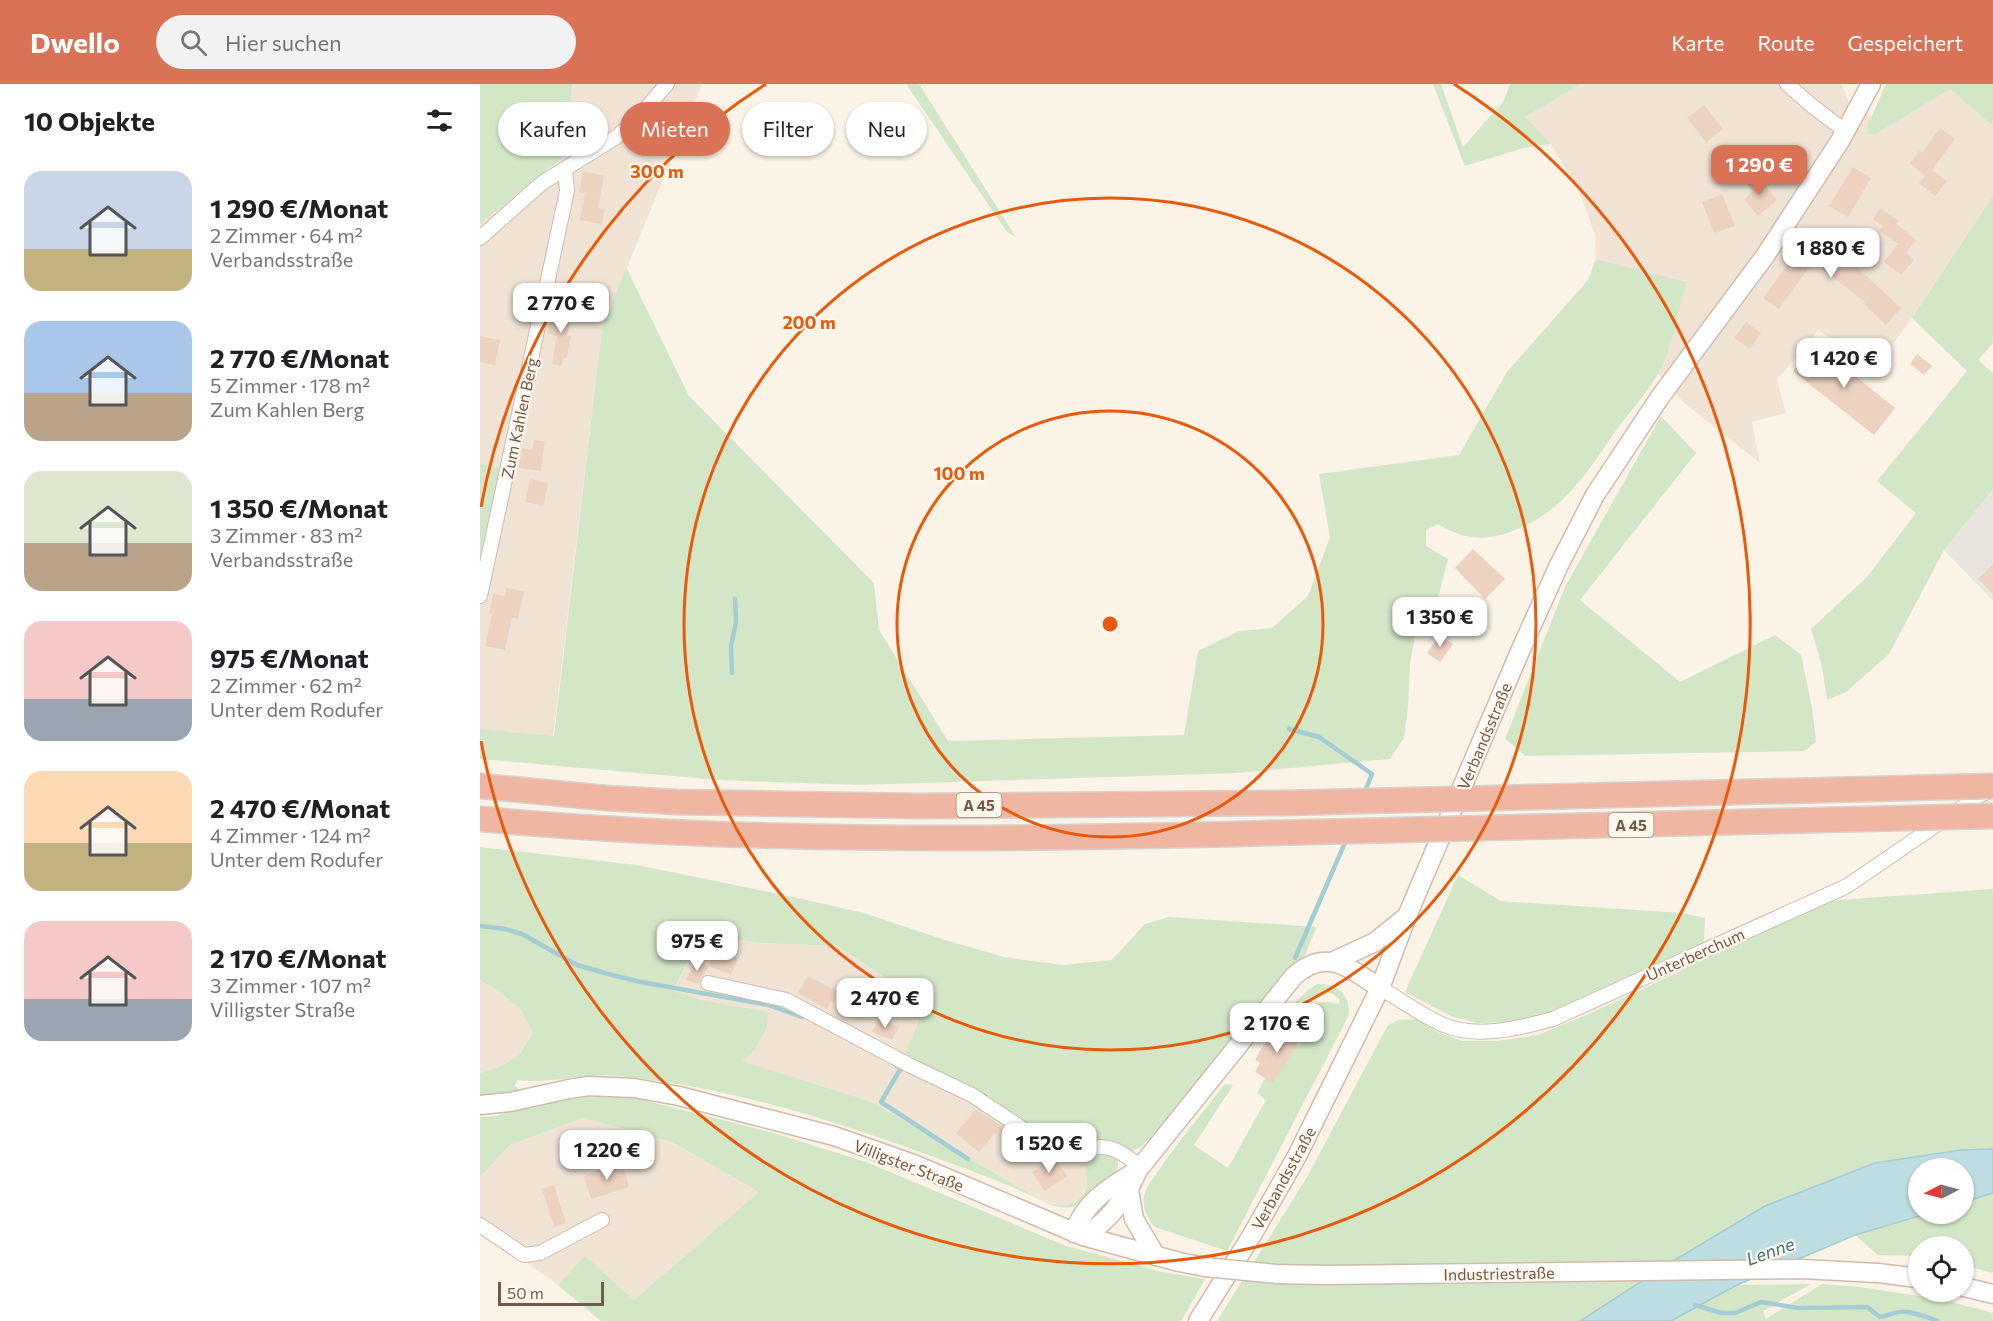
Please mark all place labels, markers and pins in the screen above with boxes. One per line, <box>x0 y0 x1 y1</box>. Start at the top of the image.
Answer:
pin: 1 290 € <box>1704 145 1814 196</box>
pin: 1 880 € <box>1776 228 1886 279</box>
pin: 2 770 € <box>506 283 616 334</box>
pin: 1 420 € <box>1789 338 1899 389</box>
pin: 1 350 € <box>1385 597 1495 648</box>
centre of rings <box>1100 614 1120 634</box>
pin: 975 € <box>655 921 739 972</box>
pin: 2 470 € <box>830 978 940 1029</box>
pin: 2 170 € <box>1222 1003 1332 1054</box>
pin: 1 520 € <box>994 1123 1104 1174</box>
pin: 1 220 € <box>552 1130 662 1181</box>

